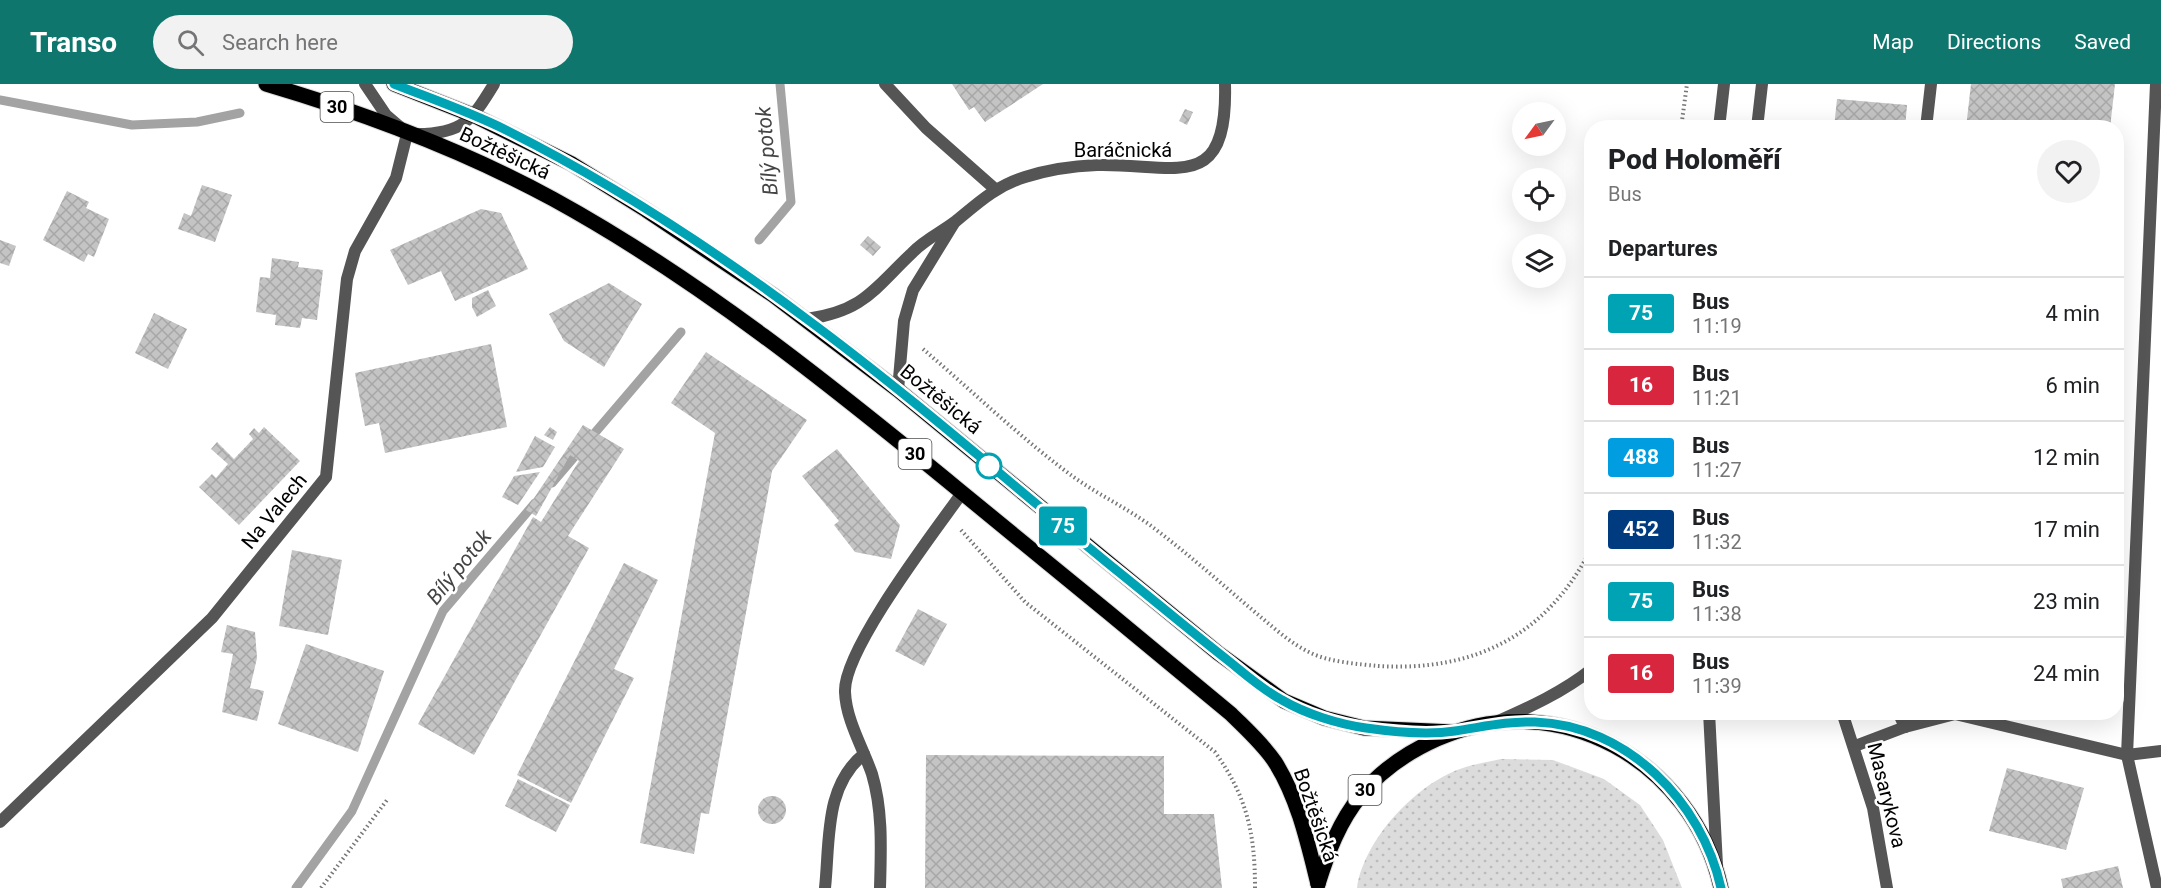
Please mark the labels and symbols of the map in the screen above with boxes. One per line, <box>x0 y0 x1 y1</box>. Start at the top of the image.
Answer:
road number: 30 <box>320 92 354 122</box>
north arrow <box>1512 102 1566 156</box>
water label: Bílý potok <box>751 105 783 196</box>
street label: Božtěšická <box>456 122 554 184</box>
street label: Baráčnická <box>1074 138 1172 162</box>
street label: Božtěšická <box>896 359 986 439</box>
road number: 30 <box>898 439 932 469</box>
unlabelled marker <box>976 453 1002 479</box>
street label: Na Valech <box>236 468 312 554</box>
line badge: 75 <box>1036 506 1090 546</box>
water label: Bílý potok <box>422 524 497 609</box>
street label: Masarykova <box>1862 740 1912 850</box>
street label: Božtěšická <box>1289 765 1343 865</box>
road number: 30 <box>1348 775 1382 805</box>

